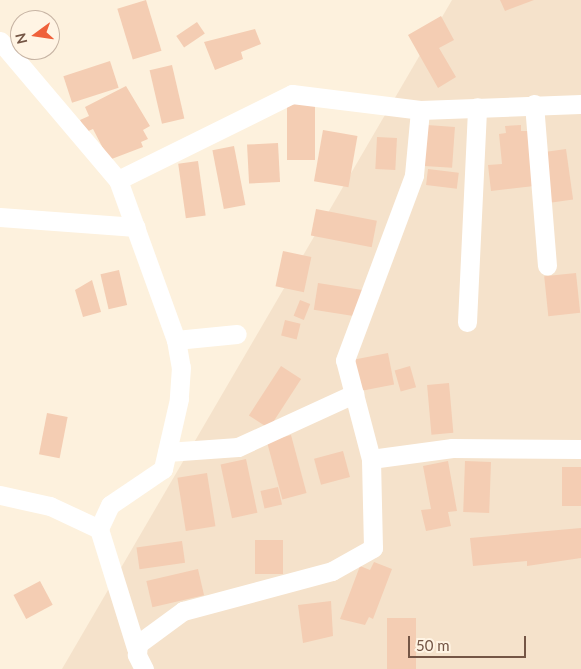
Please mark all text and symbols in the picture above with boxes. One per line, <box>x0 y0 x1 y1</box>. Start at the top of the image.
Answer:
north arrow <box>10 10 60 60</box>
text: N <box>11 31 30 46</box>
scale bar <box>411 626 528 658</box>
text: 50 m <box>416 636 450 654</box>

